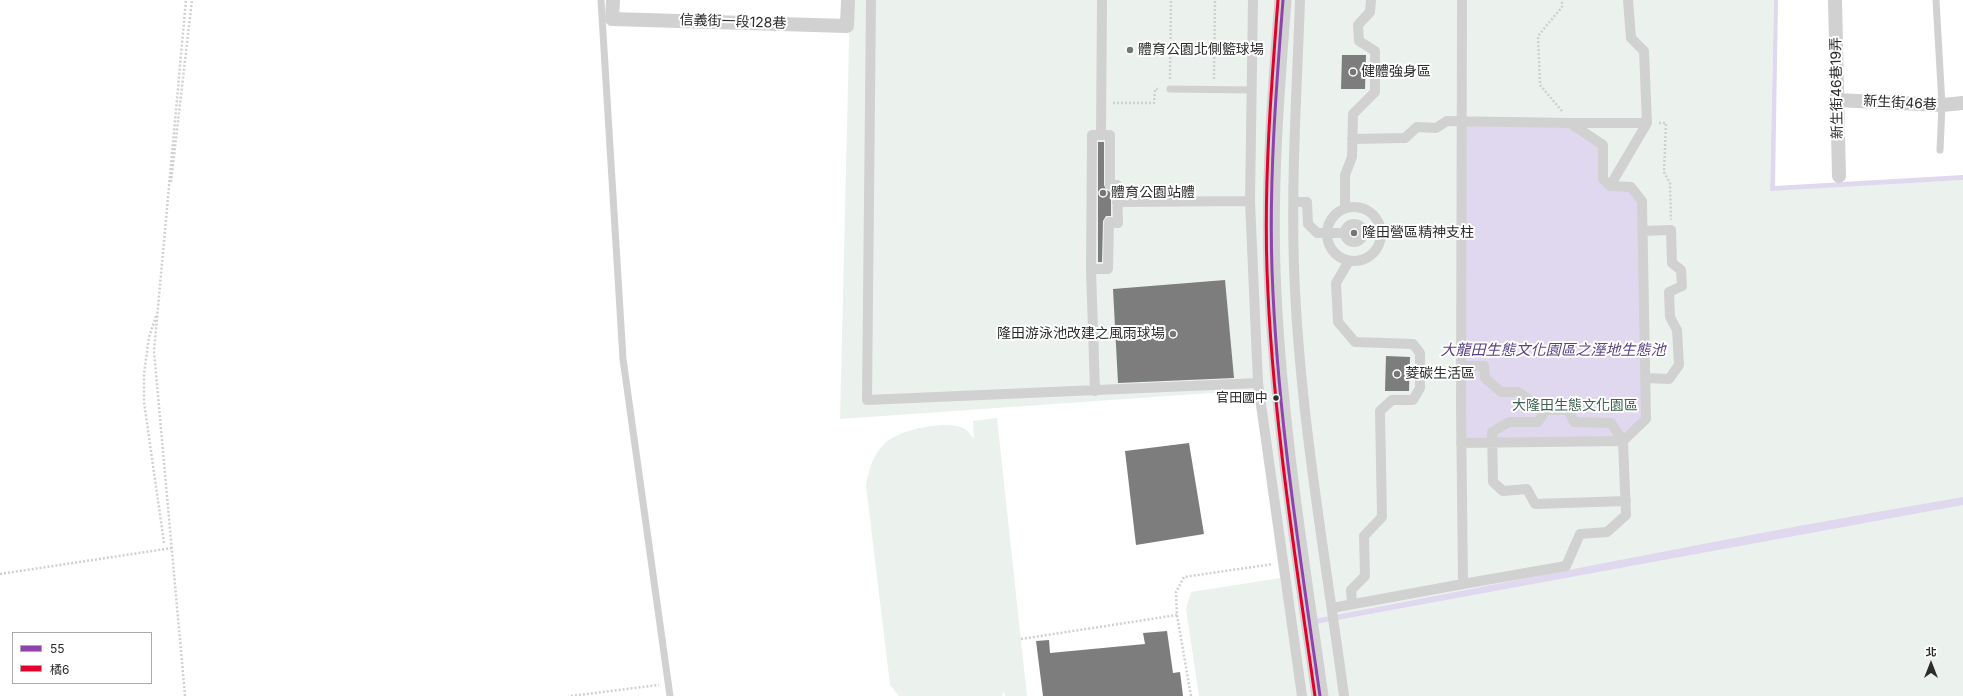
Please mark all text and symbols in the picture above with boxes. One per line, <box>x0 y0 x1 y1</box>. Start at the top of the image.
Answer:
street label: 信義街一段128巷 <box>679 12 787 32</box>
street label: 新生街46巷19弄 <box>1828 37 1846 139</box>
place label: 體育公園北側籃球場 <box>1138 42 1264 58</box>
marker: 體育公園北側籃球場 <box>1125 45 1135 55</box>
place label: 健體強身區 <box>1361 64 1431 80</box>
marker: 健體強身區 <box>1348 67 1358 77</box>
street label: 新生街46巷 <box>1863 93 1937 113</box>
place label: 體育公園站體 <box>1111 185 1195 201</box>
marker: 體育公園站體 <box>1098 188 1108 198</box>
place label: 隆田營區精神支柱 <box>1362 225 1474 241</box>
marker: 隆田營區精神支柱 <box>1349 228 1359 238</box>
place label: 隆田游泳池改建之風雨球場 <box>997 326 1165 342</box>
marker: 隆田游泳池改建之風雨球場 <box>1168 329 1178 339</box>
water label: 大龍田生態文化園區之溼地生態池 <box>1441 341 1665 359</box>
place label: 菱碳生活區 <box>1405 366 1475 382</box>
marker: 菱碳生活區 <box>1392 369 1402 379</box>
place label: 官田國中 <box>1216 390 1268 406</box>
marker: 官田國中 <box>1271 393 1281 403</box>
park label: 大隆田生態文化園區 <box>1512 398 1638 414</box>
legend <box>12 632 152 684</box>
text: 55 <box>50 641 65 656</box>
north arrow <box>1911 644 1951 684</box>
text: 北 <box>1926 645 1937 659</box>
text: 橘6 <box>50 662 69 677</box>

